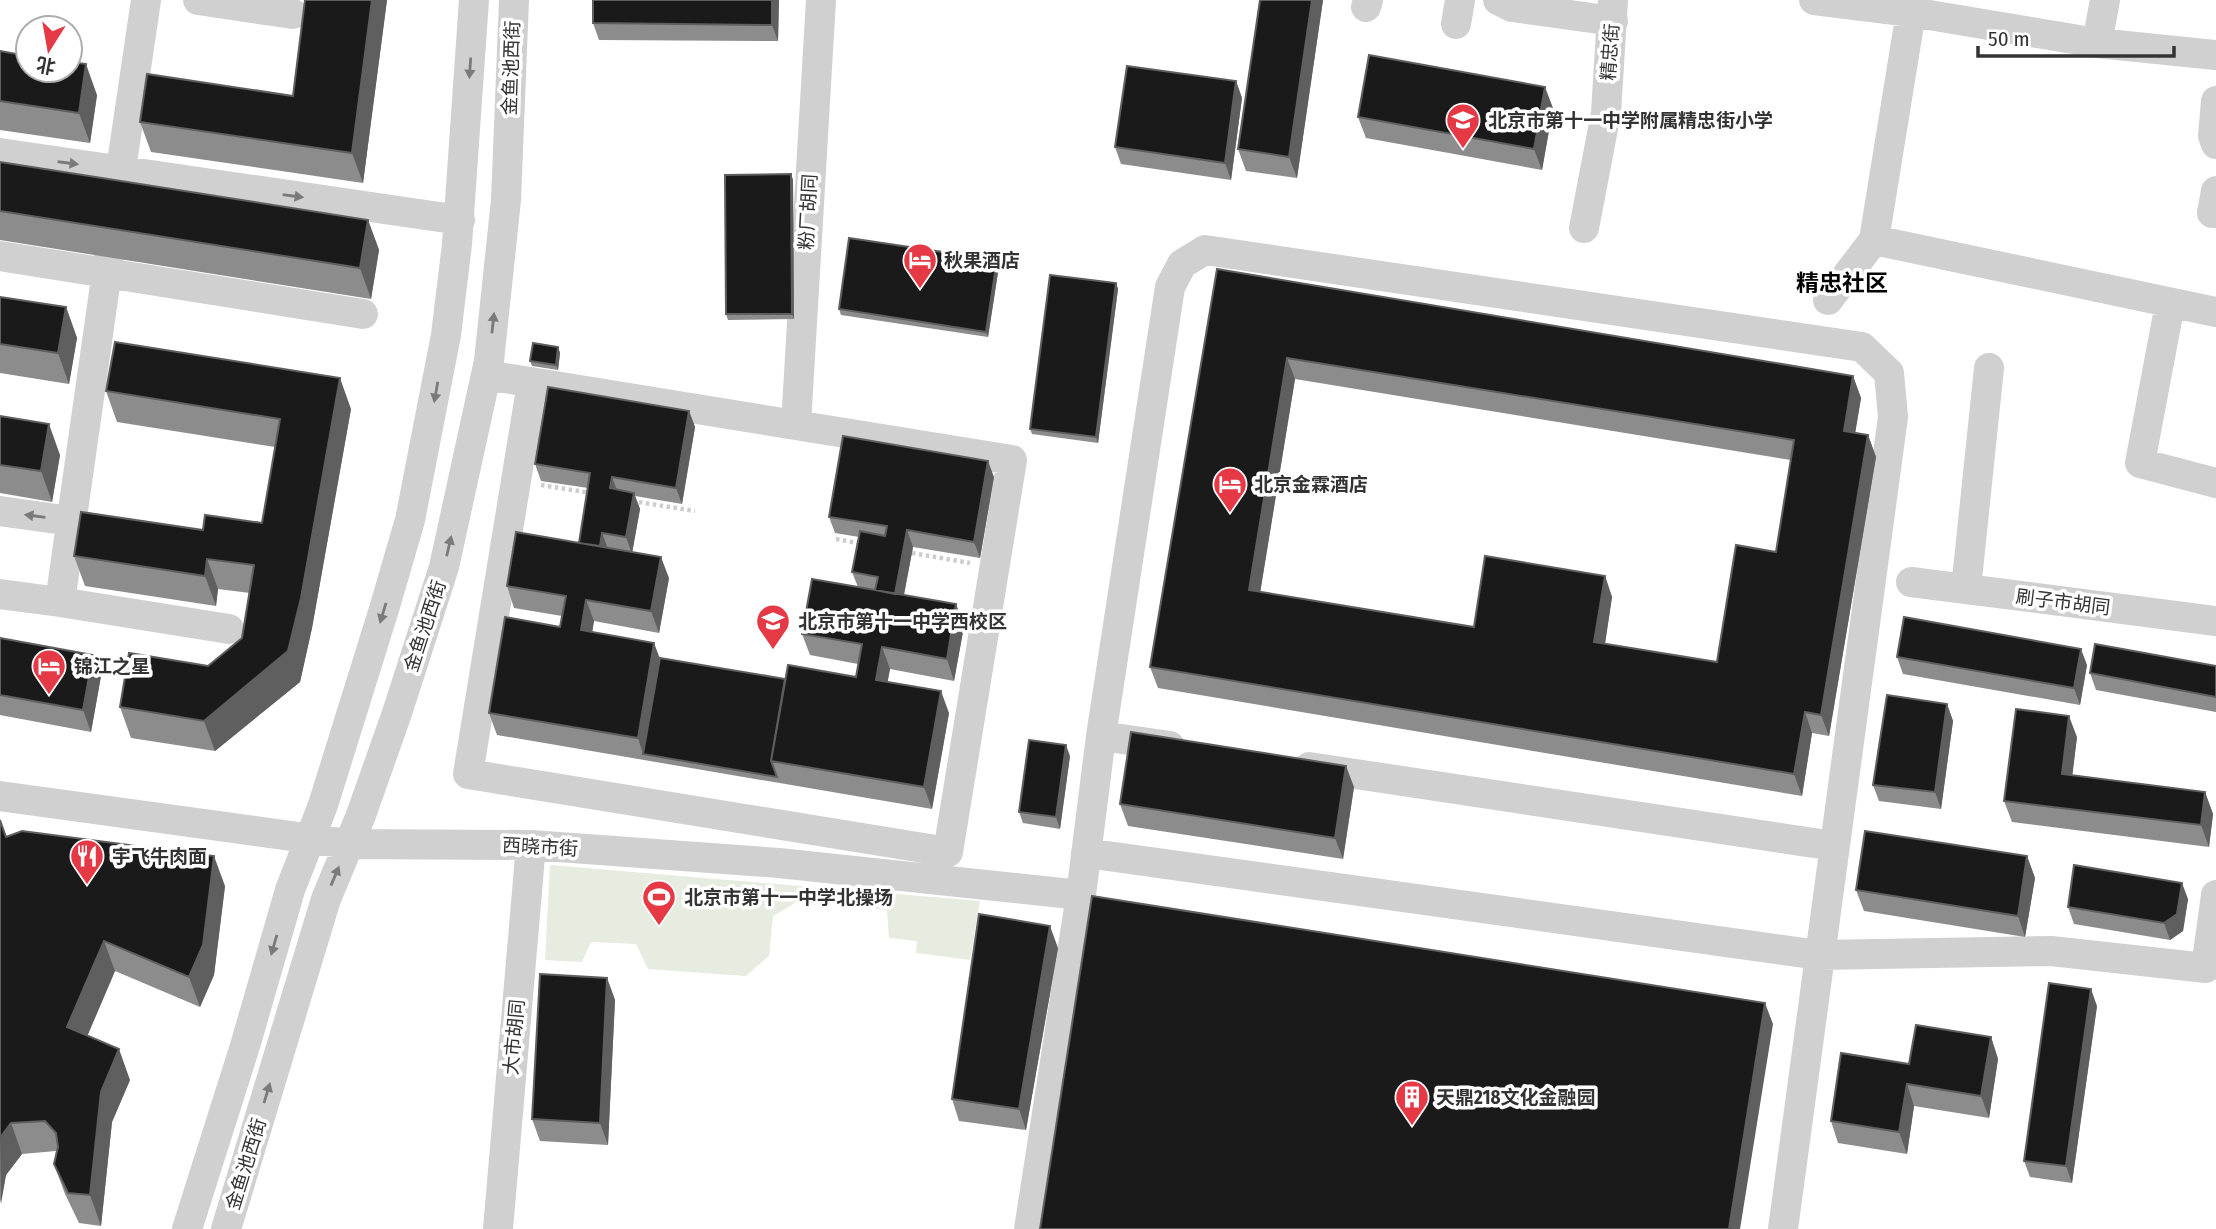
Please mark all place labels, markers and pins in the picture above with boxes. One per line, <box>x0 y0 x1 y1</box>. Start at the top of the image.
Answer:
school or university icon: 北京市第十一中学附属精忠街小学 <box>1444 101 1482 150</box>
place label: 北京市第十一中学附属精忠街小学 <box>1488 109 1773 132</box>
hotel icon: 秋果酒店 <box>901 241 939 290</box>
place label: 秋果酒店 <box>944 249 1020 272</box>
hotel icon: 北京金霖酒店 <box>1211 465 1249 514</box>
place label: 北京金霖酒店 <box>1254 473 1368 496</box>
school or university icon: 北京市第十一中学西校区 <box>754 602 792 651</box>
place label: 北京市第十一中学西校区 <box>798 610 1007 633</box>
hotel icon: 锦江之星 <box>30 647 68 696</box>
place label: 锦江之星 <box>74 655 150 678</box>
restaurant icon: 宇飞牛肉面 <box>68 837 106 886</box>
place label: 宇飞牛肉面 <box>112 845 207 868</box>
sports icon: 北京市第十一中学北操场 <box>640 878 678 927</box>
place label: 北京市第十一中学北操场 <box>684 886 893 909</box>
building icon: 天鼎218文化金融园 <box>1393 1078 1431 1127</box>
place label: 天鼎218文化金融园 <box>1436 1086 1596 1109</box>

